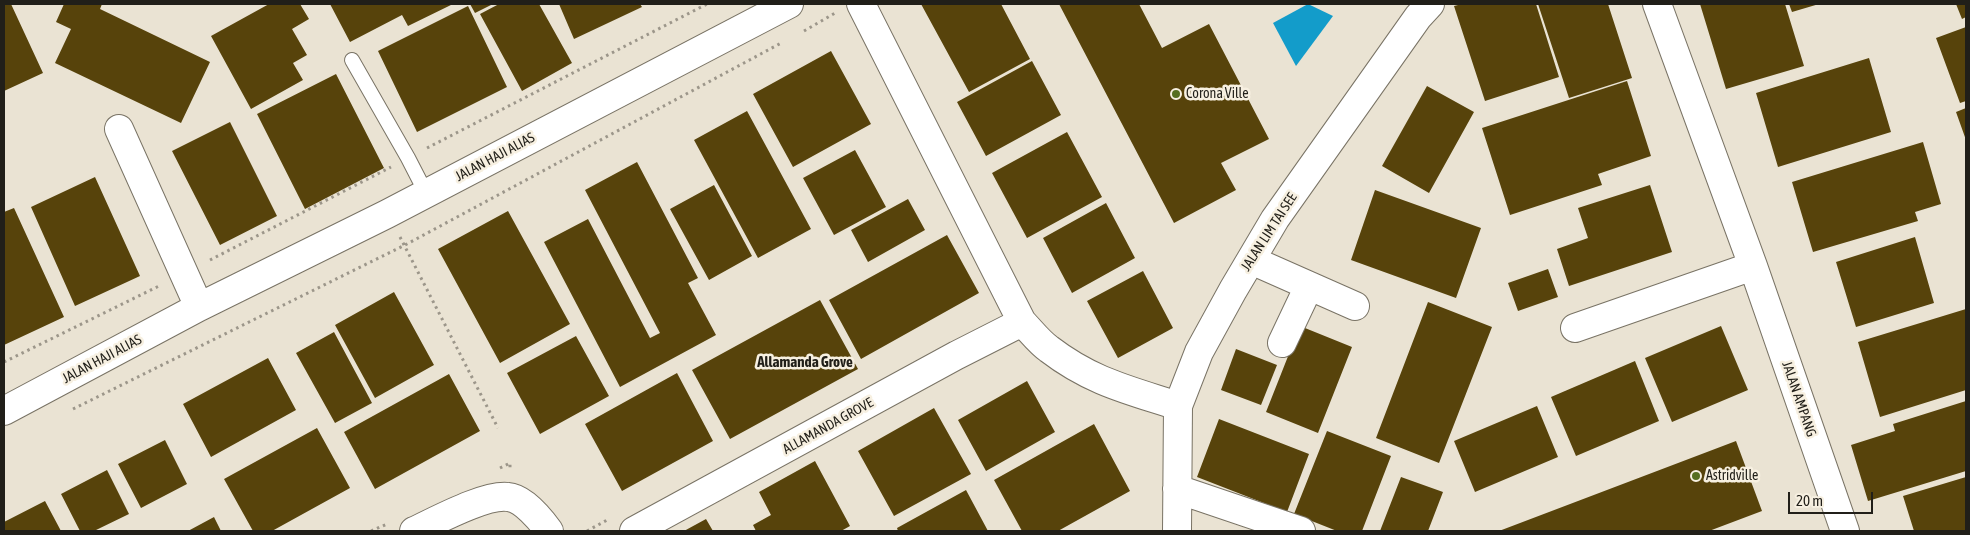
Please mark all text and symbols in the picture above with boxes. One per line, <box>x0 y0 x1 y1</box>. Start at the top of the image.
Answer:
place label: Corona Ville <box>1186 86 1249 102</box>
marker: Corona Ville <box>1170 88 1182 100</box>
street label: JALAN HAJI ALIAS <box>452 129 538 185</box>
street label: JALAN LIM TAI SEE <box>1237 190 1301 274</box>
street label: JALAN HAJI ALIAS <box>59 331 145 387</box>
district label: Allamanda Grove <box>757 353 853 371</box>
street label: JALAN AMPANG <box>1778 359 1820 439</box>
street label: ALLAMANDA GROVE <box>780 394 876 458</box>
place label: Astridville <box>1706 468 1758 484</box>
marker: Astridville <box>1690 470 1702 482</box>
scale bar <box>1790 482 1875 514</box>
text: 20 m <box>1796 492 1823 509</box>

